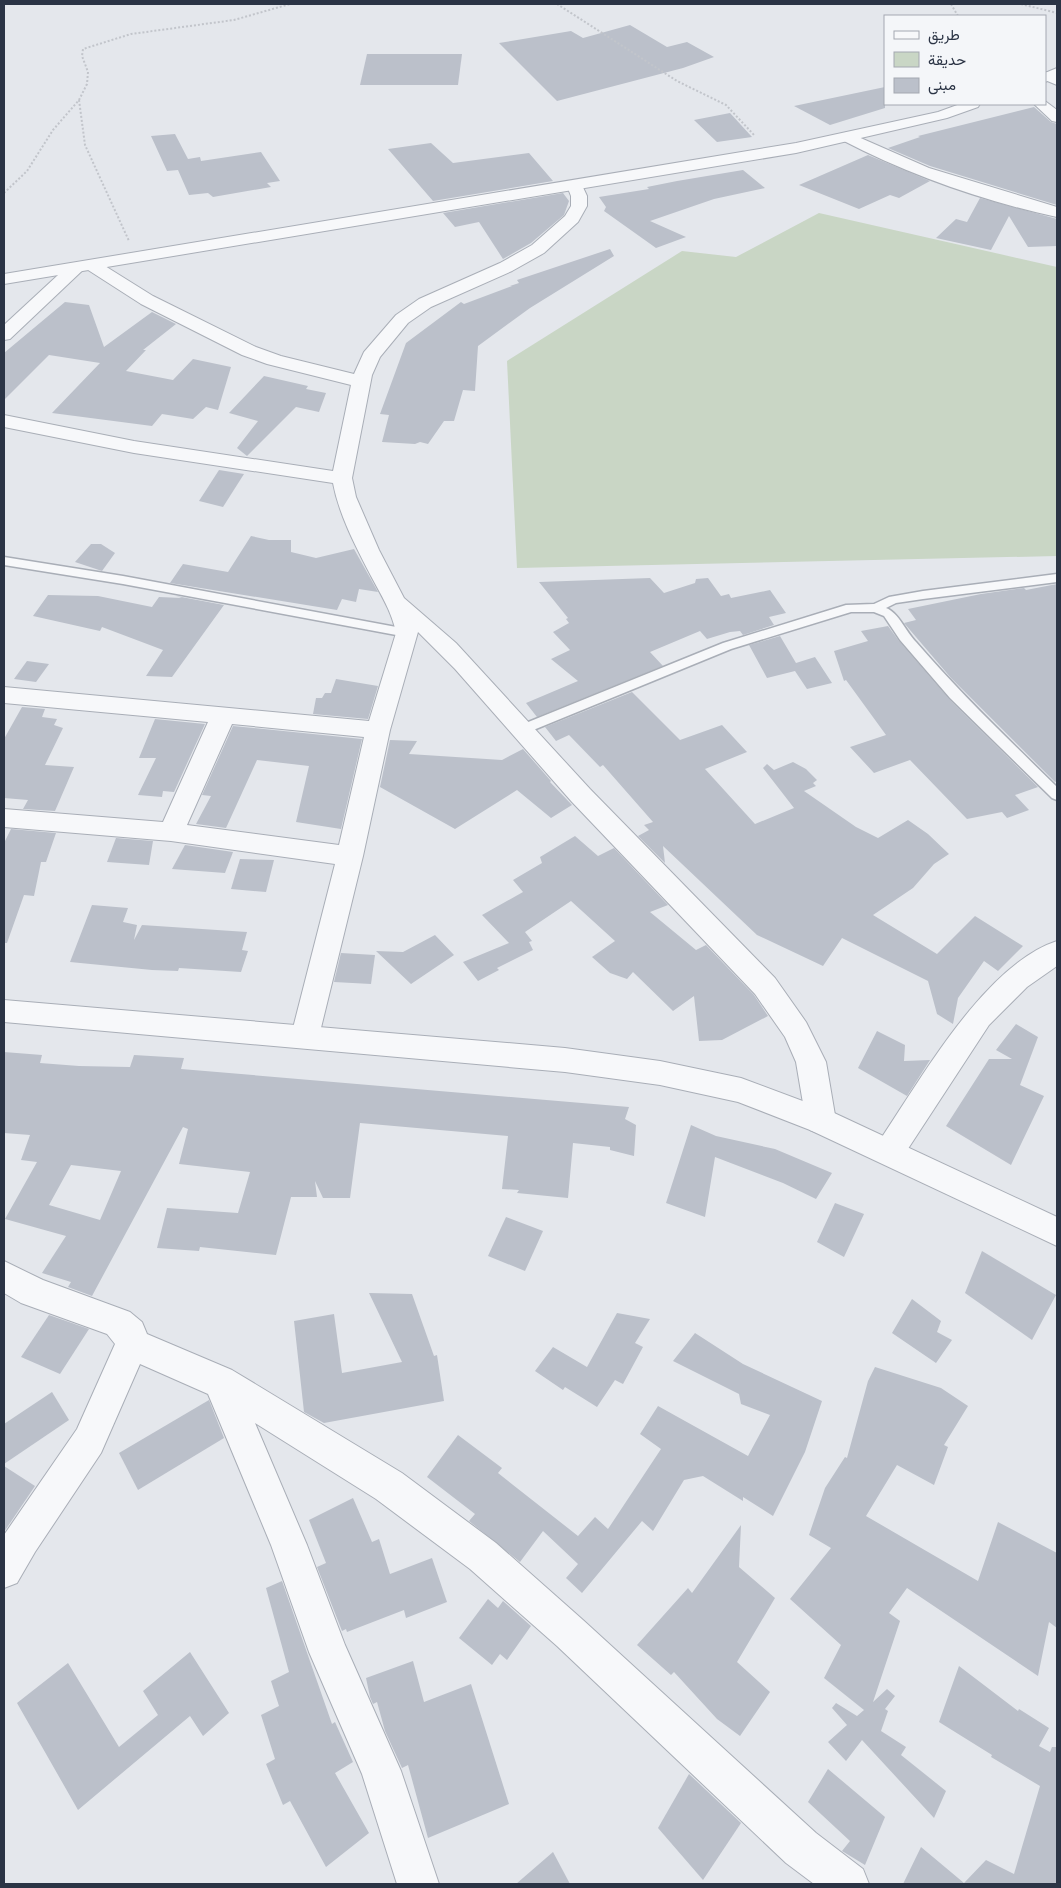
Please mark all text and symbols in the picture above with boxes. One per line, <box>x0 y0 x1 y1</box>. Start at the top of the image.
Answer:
legend <box>884 15 1046 105</box>
text: طريق <box>928 25 960 45</box>
text: حديقة <box>928 50 966 69</box>
text: مبنى <box>928 75 956 95</box>

